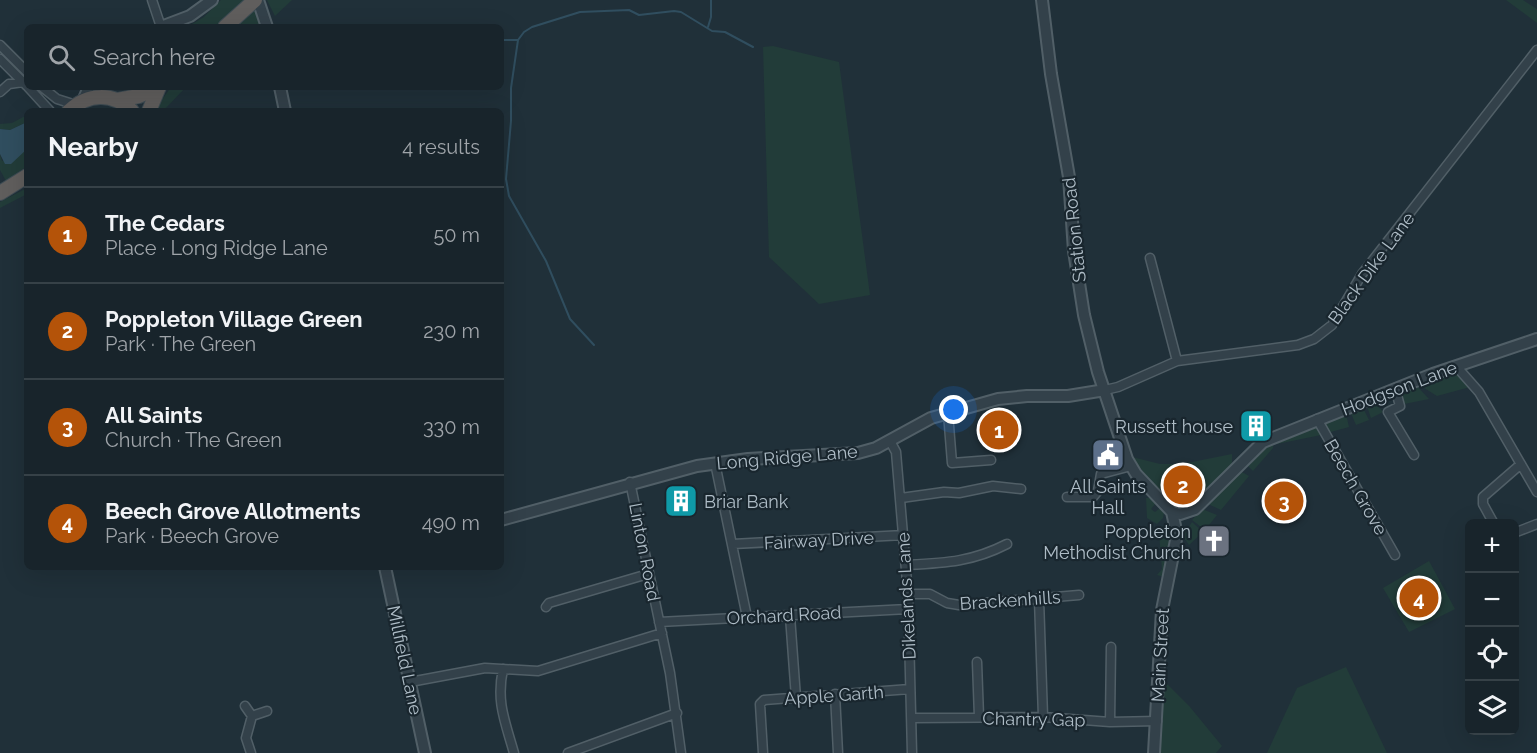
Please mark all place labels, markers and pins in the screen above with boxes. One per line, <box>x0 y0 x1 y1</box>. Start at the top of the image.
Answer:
pin: 1 <box>980 408 1018 452</box>
building icon: Russett house <box>1238 408 1274 444</box>
place label: Russett house <box>1115 416 1233 437</box>
public building icon: All Saints Hall <box>1090 437 1126 473</box>
pin: 2 <box>1164 462 1202 508</box>
place label: All Saints Hall <box>1070 476 1146 518</box>
pin: 3 <box>1264 478 1304 524</box>
building icon: Briar Bank <box>663 483 699 519</box>
place label: Briar Bank <box>704 491 789 512</box>
place label: Poppleton Methodist Church <box>1043 521 1191 563</box>
church icon: Poppleton Methodist Church <box>1196 523 1232 559</box>
pin: 4 <box>1400 576 1438 620</box>

